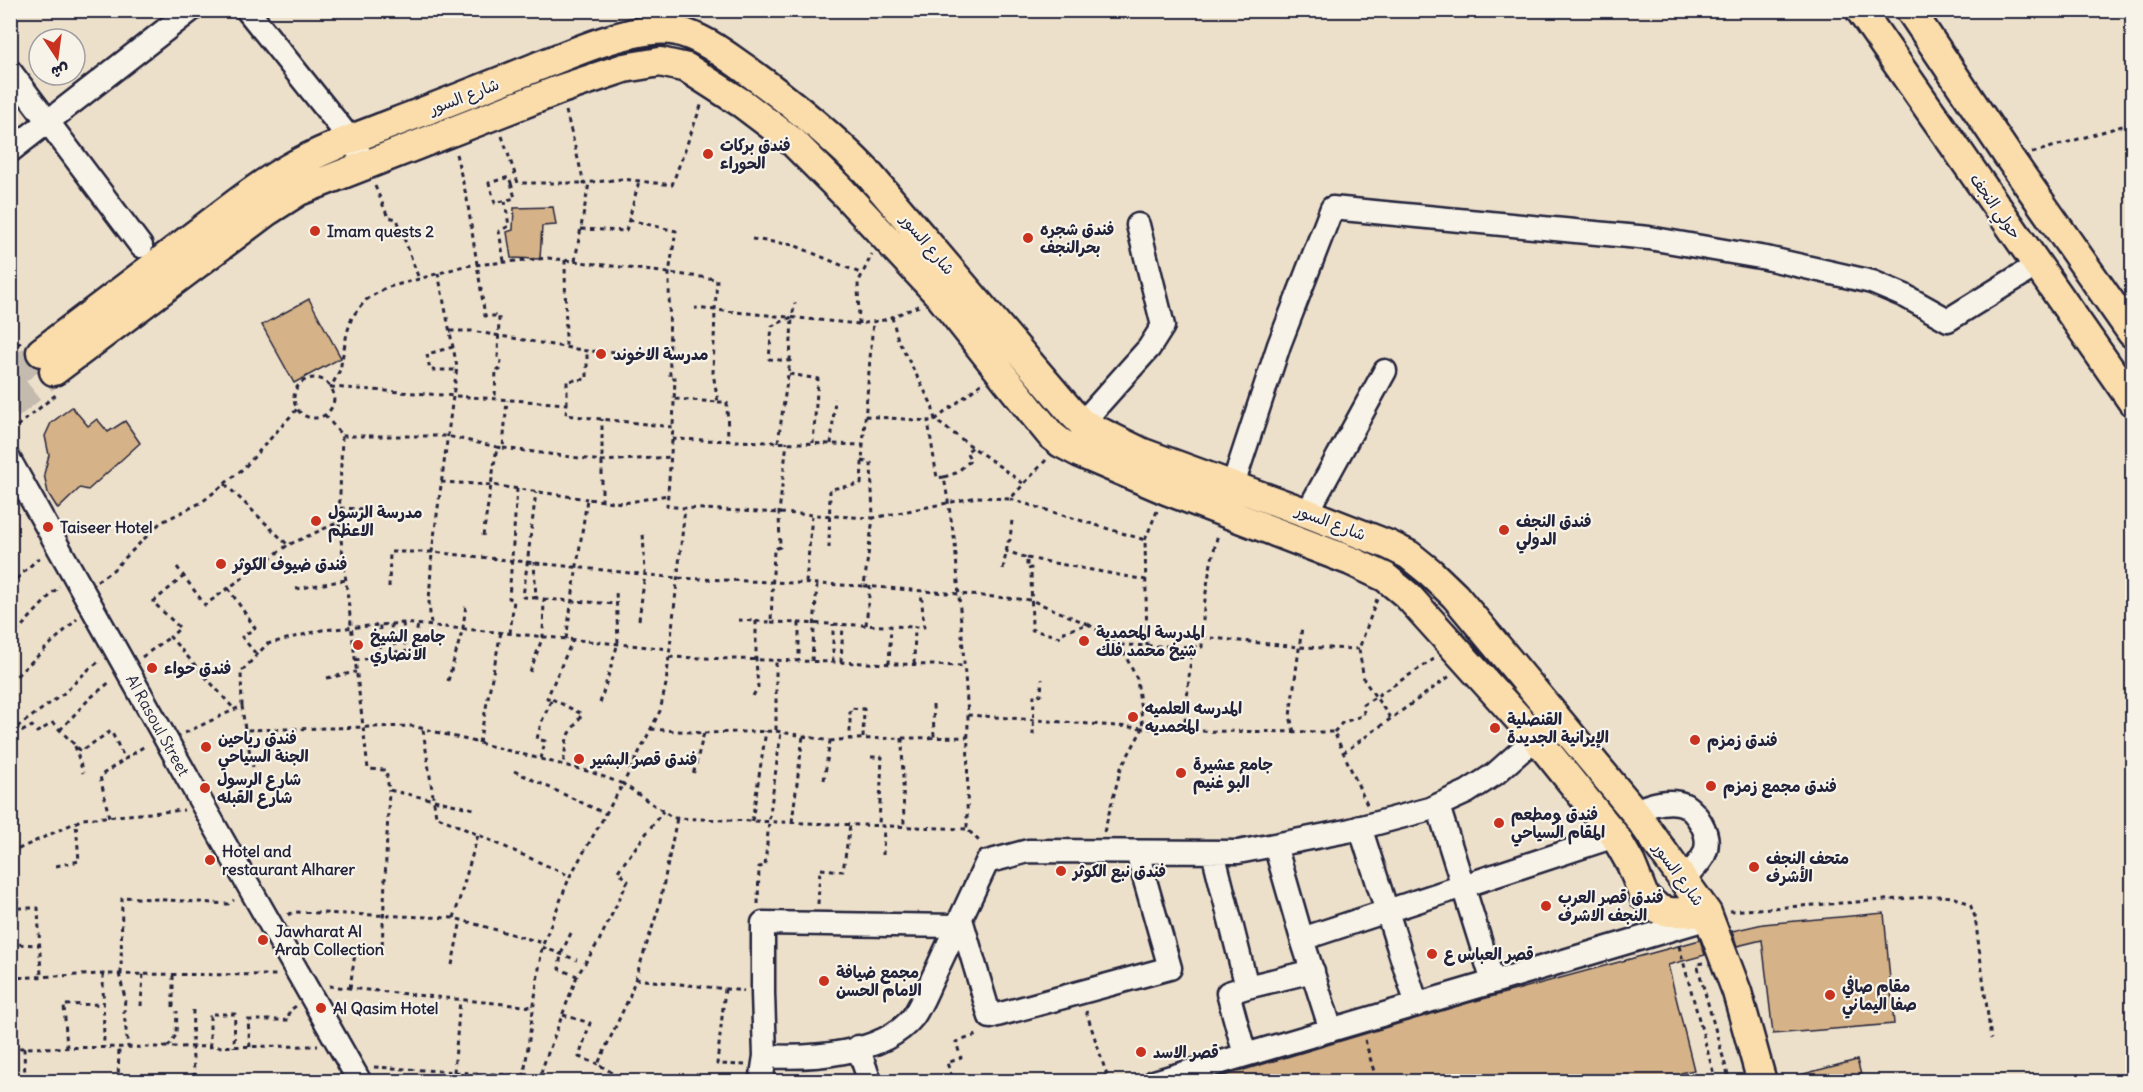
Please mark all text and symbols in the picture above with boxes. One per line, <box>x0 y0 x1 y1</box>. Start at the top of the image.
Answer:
north arrow <box>27 27 87 87</box>
text: ش <box>50 60 71 83</box>
street label: شارع السور <box>424 74 503 121</box>
place label: فندق بركات الحوراء <box>720 135 791 175</box>
marker: فندق بركات الحوراء <box>701 147 715 161</box>
street label: حولي النجف <box>1962 169 2026 246</box>
street label: شارع السور <box>894 208 959 280</box>
place label: فندق شجره بحرالنجف <box>1040 219 1114 257</box>
place label: Imam quests 2 <box>327 221 434 242</box>
marker: Imam quests 2 <box>308 224 322 238</box>
marker: فندق شجره بحرالنجف <box>1021 231 1035 245</box>
place label: مدرسة الاخوند <box>613 344 708 365</box>
marker: مدرسة الاخوند <box>594 347 608 361</box>
street label: شارع السور <box>1291 499 1369 546</box>
place label: مدرسة الرسول الاعظم <box>328 502 422 543</box>
place label: فندق النجف الدولي <box>1516 511 1592 554</box>
marker: مدرسة الرسول الاعظم <box>309 514 323 528</box>
place label: Taiseer Hotel <box>60 517 153 537</box>
marker: Taiseer Hotel <box>41 520 55 534</box>
marker: فندق النجف الدولي <box>1497 523 1511 537</box>
place label: فندق ضيوف الكوثر <box>231 554 347 575</box>
marker: فندق ضيوف الكوثر <box>214 557 228 571</box>
place label: المدرسة المحمدية شيخ محمد فلك <box>1096 622 1205 661</box>
place label: جامع الشيخ الانصاري <box>370 626 445 667</box>
marker: المدرسة المحمدية شيخ محمد فلك <box>1077 634 1091 648</box>
marker: جامع الشيخ الانصاري <box>351 638 365 652</box>
place label: فندق حواء <box>164 658 231 679</box>
marker: فندق حواء <box>145 661 159 675</box>
street label: Al Rasoul Street <box>122 671 194 780</box>
place label: المدرسه العلمیه المحمدیه <box>1145 698 1242 736</box>
place label: القنصلية الإيرانية الجديدة <box>1507 709 1609 748</box>
marker: المدرسه العلمیه المحمدیه <box>1126 710 1140 724</box>
marker: القنصلية الإيرانية الجديدة <box>1488 721 1502 735</box>
place label: فندق رياحين الجنة السياحي <box>218 728 309 771</box>
place label: فندق زمزم <box>1707 730 1778 753</box>
marker: فندق زمزم <box>1688 733 1702 747</box>
marker: فندق رياحين الجنة السياحي <box>199 740 213 754</box>
place label: فندق قصر البشير <box>589 749 697 769</box>
marker: فندق قصر البشير <box>572 752 586 766</box>
place label: جامع عشيرة البو غنيم <box>1193 754 1273 795</box>
marker: جامع عشيرة البو غنيم <box>1174 766 1188 780</box>
place label: شارع الرسول شارع القبله <box>217 769 301 809</box>
place label: فندق مجمع زمزم <box>1723 776 1837 799</box>
marker: فندق مجمع زمزم <box>1704 779 1718 793</box>
marker: شارع الرسول شارع القبله <box>198 781 212 795</box>
place label: فندق ومطعم المقام السياحي <box>1511 804 1605 847</box>
marker: فندق ومطعم المقام السياحي <box>1492 816 1506 830</box>
street label: شارع السور <box>1647 837 1709 911</box>
place label: Hotel and restaurant Alharer <box>222 841 355 879</box>
place label: متحف النجف الأشرف <box>1766 848 1849 886</box>
marker: Hotel and restaurant Alharer <box>203 853 217 867</box>
marker: متحف النجف الأشرف <box>1747 860 1761 874</box>
place label: فندق نبع الكوثر <box>1071 861 1166 883</box>
marker: فندق نبع الكوثر <box>1054 864 1068 878</box>
place label: فندق قصر العرب النجف الاشرف <box>1558 887 1664 925</box>
marker: فندق قصر العرب النجف الاشرف <box>1539 899 1553 913</box>
place label: Jawharat Al Arab Collection <box>275 921 384 959</box>
marker: Jawharat Al Arab Collection <box>256 933 270 947</box>
place label: قصر العباس ع <box>1444 944 1534 966</box>
marker: قصر العباس ع <box>1425 947 1439 961</box>
place label: مجمع ضيافة الامام الحسن <box>836 962 922 1003</box>
marker: مجمع ضيافة الامام الحسن <box>817 974 831 988</box>
place label: مقام صافي صفا اليماني <box>1842 975 1917 1019</box>
marker: مقام صافي صفا اليماني <box>1823 988 1837 1002</box>
place label: Al Qasim Hotel <box>333 998 438 1018</box>
marker: Al Qasim Hotel <box>314 1001 328 1015</box>
place label: قصر الاسد <box>1153 1042 1219 1062</box>
marker: قصر الاسد <box>1134 1045 1148 1059</box>

